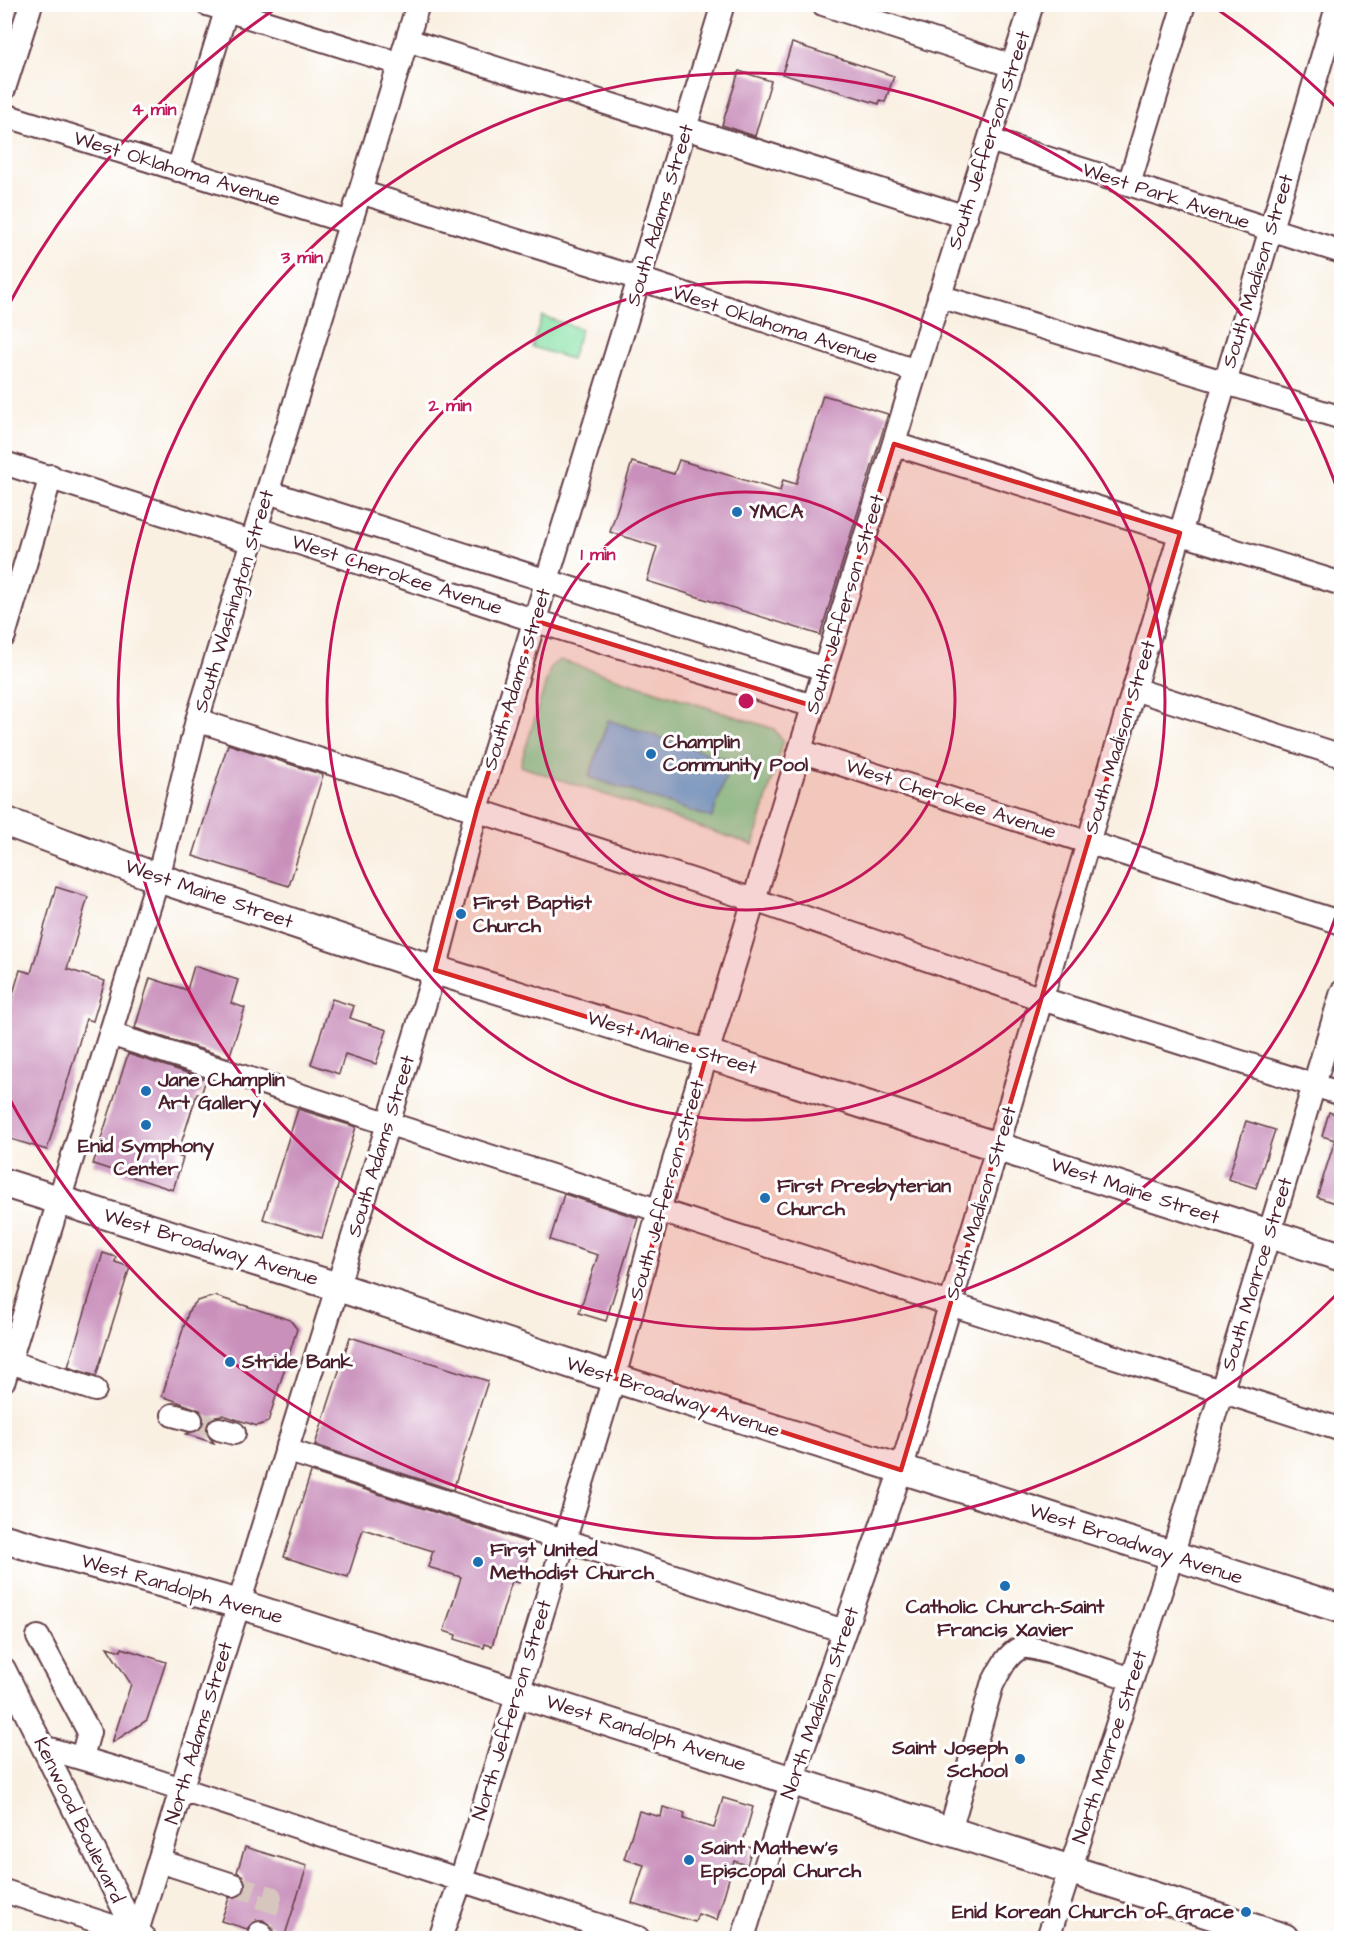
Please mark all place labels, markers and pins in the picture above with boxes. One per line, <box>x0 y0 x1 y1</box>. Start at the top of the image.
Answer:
place label: YMCA <box>749 498 803 526</box>
marker: YMCA <box>730 505 744 519</box>
centre of rings <box>736 691 756 711</box>
place label: Champlin Community Pool <box>663 728 808 780</box>
marker: Champlin Community Pool <box>644 747 658 761</box>
place label: First Baptist Church <box>473 889 593 940</box>
marker: First Baptist Church <box>454 907 468 921</box>
place label: Jane Champlin Art Gallery <box>157 1066 285 1118</box>
marker: Jane Champlin Art Gallery <box>139 1084 153 1098</box>
marker: Enid Symphony Center <box>139 1118 153 1132</box>
place label: Enid Symphony Center <box>78 1132 214 1183</box>
place label: First Presbyterian Church <box>777 1172 951 1223</box>
marker: First Presbyterian Church <box>758 1191 772 1205</box>
place label: Stride Bank <box>241 1348 353 1376</box>
marker: Stride Bank <box>223 1355 237 1369</box>
place label: First United Methodist Church <box>490 1536 655 1587</box>
marker: First United Methodist Church <box>471 1555 485 1569</box>
marker: Catholic Church-Saint Francis Xavier <box>998 1579 1012 1593</box>
place label: Catholic Church-Saint Francis Xavier <box>906 1593 1105 1644</box>
place label: Saint Joseph School <box>891 1734 1009 1785</box>
marker: Saint Joseph School <box>1013 1752 1027 1766</box>
place label: Saint Mathew's Episcopal Church <box>700 1834 862 1885</box>
marker: Saint Mathew's Episcopal Church <box>682 1853 696 1867</box>
place label: Enid Korean Church of Grace <box>952 1898 1234 1926</box>
marker: Enid Korean Church of Grace <box>1239 1905 1253 1919</box>

